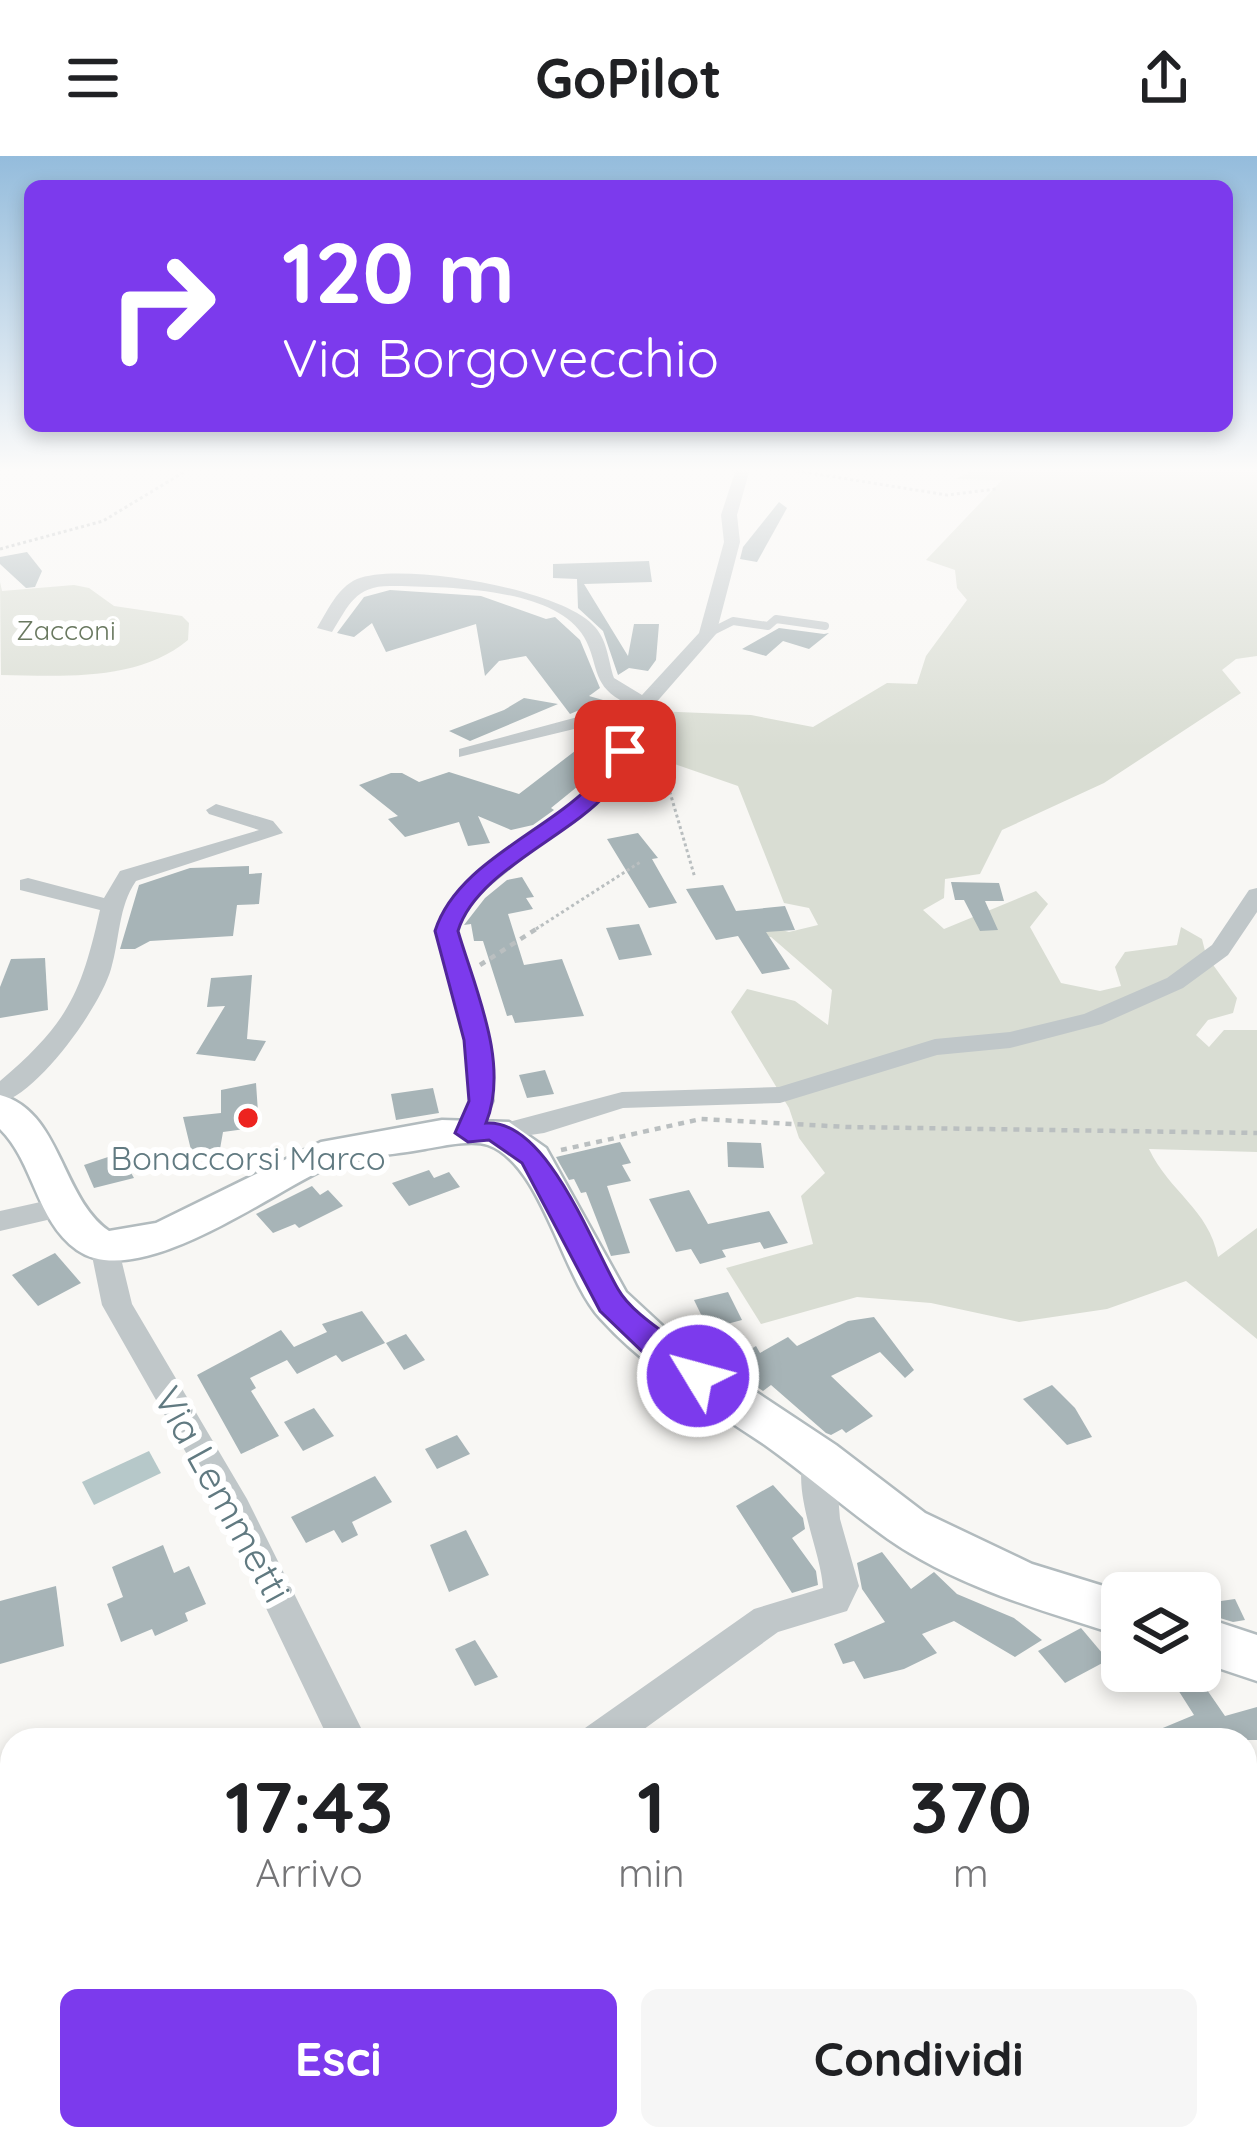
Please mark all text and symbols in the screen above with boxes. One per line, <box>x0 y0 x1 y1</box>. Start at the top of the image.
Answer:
text: GoPilot <box>535 44 722 112</box>
icon: menu <box>60 45 126 111</box>
icon: share <box>1131 45 1197 111</box>
text: 120 m <box>282 219 515 324</box>
icon: right <box>84 228 240 384</box>
text: Via Borgovecchio <box>282 323 719 391</box>
park label: Zacconi <box>16 613 116 647</box>
pin <box>574 700 676 802</box>
icon: arrive <box>592 718 658 784</box>
marker: Bonaccorsi Marco <box>235 1105 261 1131</box>
place label: Bonaccorsi Marco <box>110 1137 386 1178</box>
position arrow <box>635 1313 761 1439</box>
street label: Via Lemmetti <box>144 1377 302 1611</box>
map controls <box>1101 1572 1221 1692</box>
button: layers <box>1101 1572 1221 1692</box>
text: 17:43 <box>225 1761 393 1851</box>
text: 1 <box>637 1761 665 1851</box>
text: 370 <box>910 1761 1032 1851</box>
text: Arrivo <box>255 1848 363 1897</box>
text: min <box>618 1848 685 1897</box>
text: m <box>953 1848 989 1897</box>
button: Esci <box>60 1989 617 2127</box>
button: Condividi <box>641 1989 1197 2127</box>

